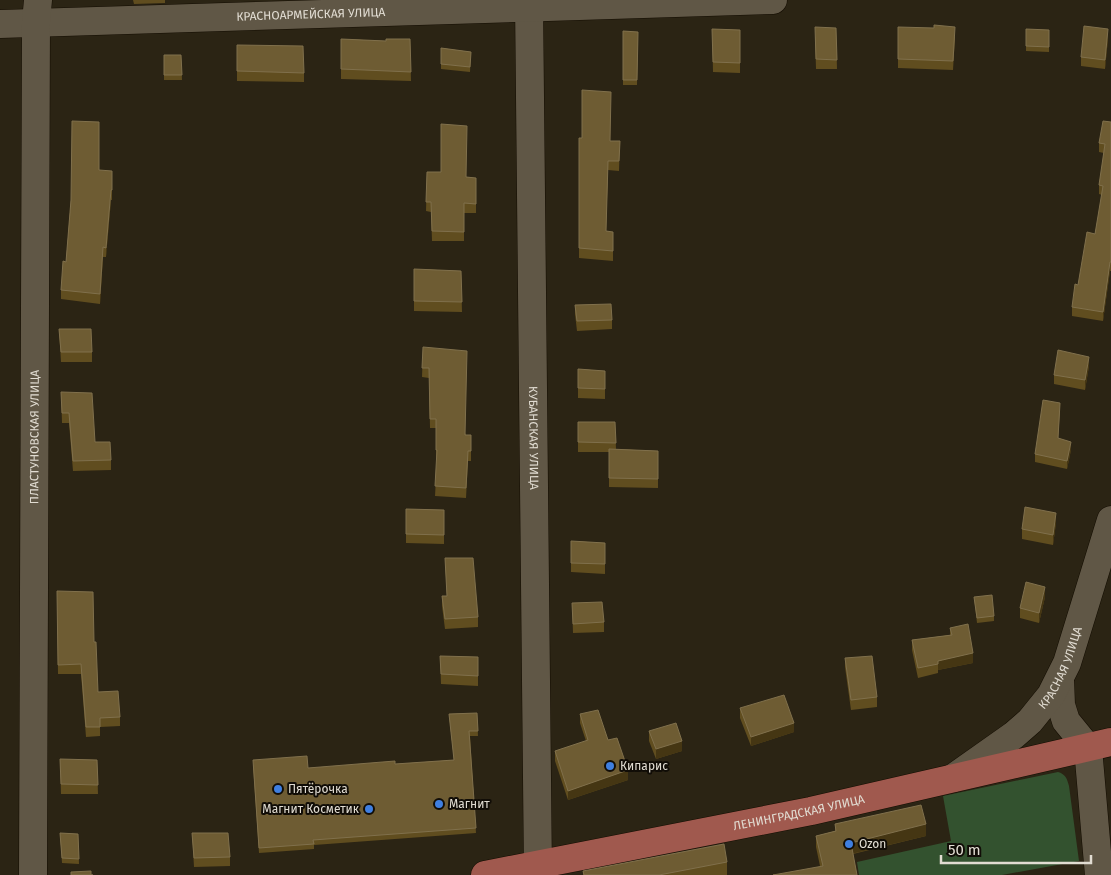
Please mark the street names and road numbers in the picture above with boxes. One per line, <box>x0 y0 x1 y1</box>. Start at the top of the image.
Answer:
street label: КРАСНОАРМЕЙСКАЯ УЛИЦА <box>236 5 386 24</box>
street label: ПЛАСТУНОВСКАЯ УЛИЦА <box>27 370 42 504</box>
street label: КУБАНСКАЯ УЛИЦА <box>526 386 541 490</box>
street label: КРАСНАЯ УЛИЦА <box>1035 625 1085 712</box>
street label: ЛЕНИНГРАДСКАЯ УЛИЦА <box>732 792 866 833</box>

